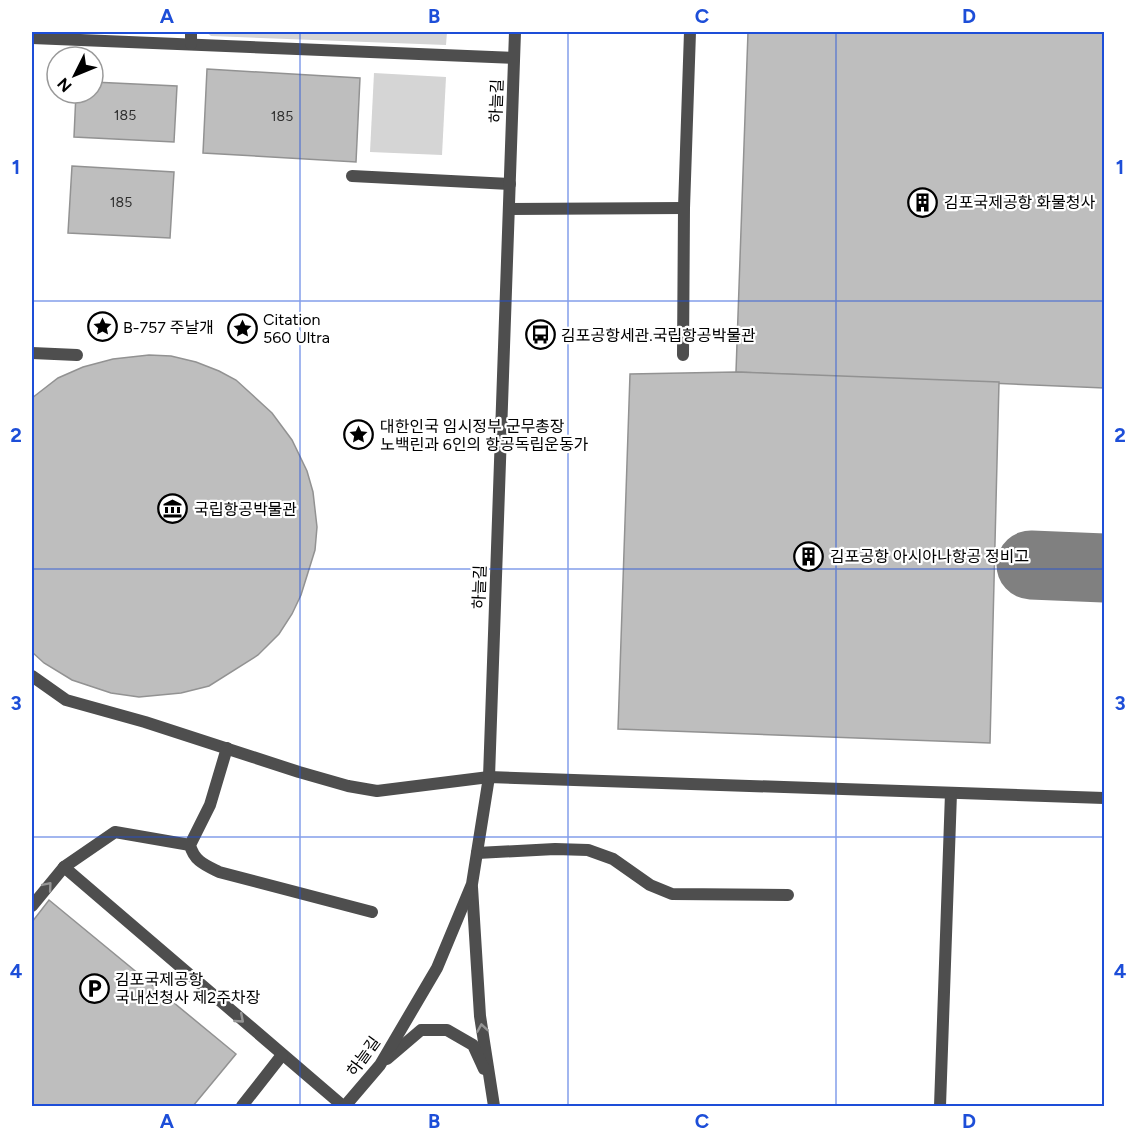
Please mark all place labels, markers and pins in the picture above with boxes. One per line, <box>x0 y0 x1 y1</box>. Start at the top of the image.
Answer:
building icon: 김포국제공항 화물청사 <box>907 186 939 218</box>
place label: 김포국제공항 화물청사 <box>944 193 1095 212</box>
place label: Citation 560 Ultra <box>263 310 330 347</box>
place icon: B-757 주날개 <box>86 311 118 343</box>
place icon: Citation 560 Ultra <box>226 312 258 344</box>
place label: B-757 주날개 <box>123 318 214 337</box>
bus stop icon: 김포공항세관.국립항공박물관 <box>524 319 556 351</box>
place label: 김포공항세관.국립항공박물관 <box>561 326 756 345</box>
place label: 대한인국 임시정부 군무총장 노백린과 6인의 항공독립운동가 <box>380 417 589 454</box>
place icon: 대한인국 임시정부 군무총장 노백린과 6인의 항공독립운동가 <box>343 419 375 451</box>
museum icon: 국립항공박물관 <box>157 493 189 525</box>
place label: 국립항공박물관 <box>194 500 297 519</box>
building icon: 김포공항 아시아나항공 정비고 <box>793 540 825 572</box>
place label: 김포공항 아시아나항공 정비고 <box>830 547 1029 566</box>
place label: 김포국제공항 국내선청사 제2주차장 <box>115 970 261 1007</box>
parking icon: 김포국제공항 국내선청사 제2주차장 <box>78 972 110 1004</box>

